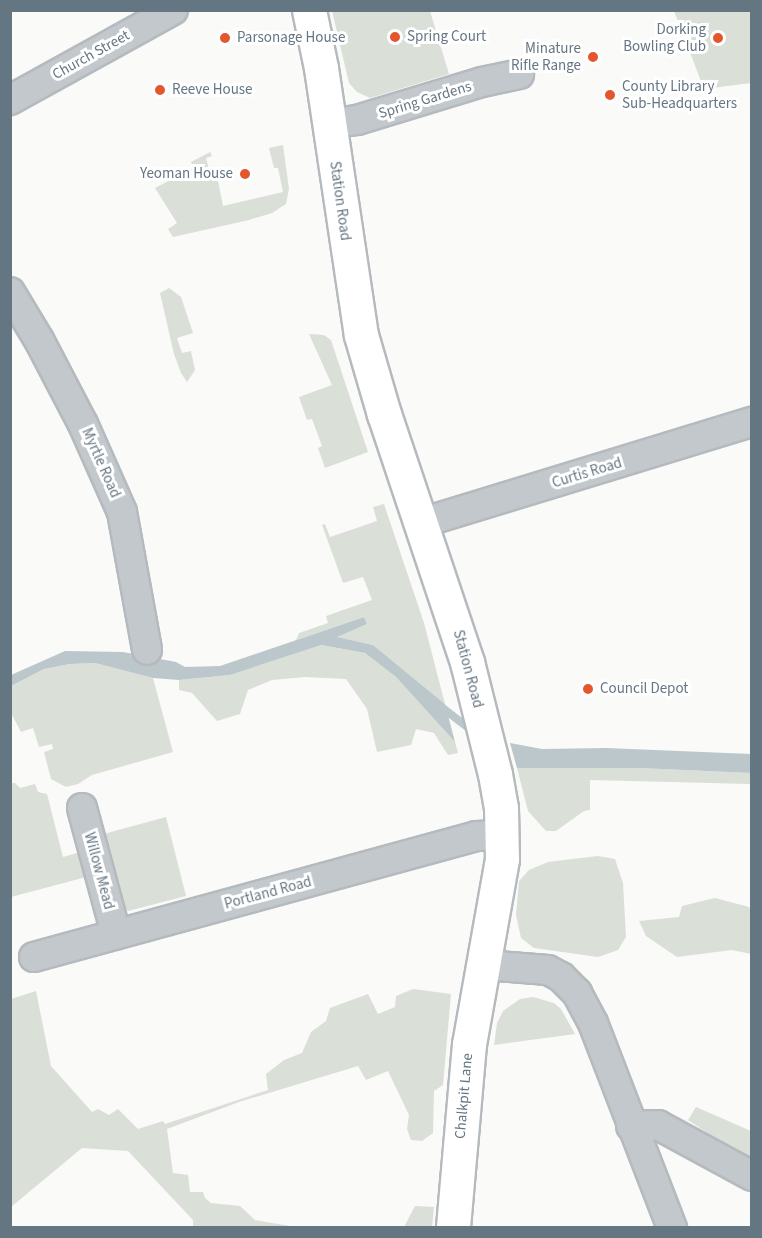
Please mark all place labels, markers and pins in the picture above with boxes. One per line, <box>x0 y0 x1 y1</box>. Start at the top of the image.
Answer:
place label: Dorking Bowling Club <box>623 20 706 55</box>
place label: Spring Court <box>407 28 486 46</box>
place label: Parsonage House <box>237 29 345 47</box>
marker: Spring Court <box>388 30 402 44</box>
marker: Parsonage House <box>218 31 232 45</box>
marker: Dorking Bowling Club <box>711 31 725 45</box>
place label: Minature Rifle Range <box>511 39 581 74</box>
marker: Minature Rifle Range <box>586 50 600 64</box>
place label: County Library Sub-Headquarters <box>622 77 737 112</box>
place label: Reeve House <box>172 81 253 99</box>
marker: Reeve House <box>153 83 167 97</box>
marker: County Library Sub-Headquarters <box>603 88 617 102</box>
place label: Yeoman House <box>140 165 233 183</box>
marker: Yeoman House <box>238 167 252 181</box>
place label: Council Depot <box>600 680 688 698</box>
marker: Council Depot <box>581 682 595 696</box>

